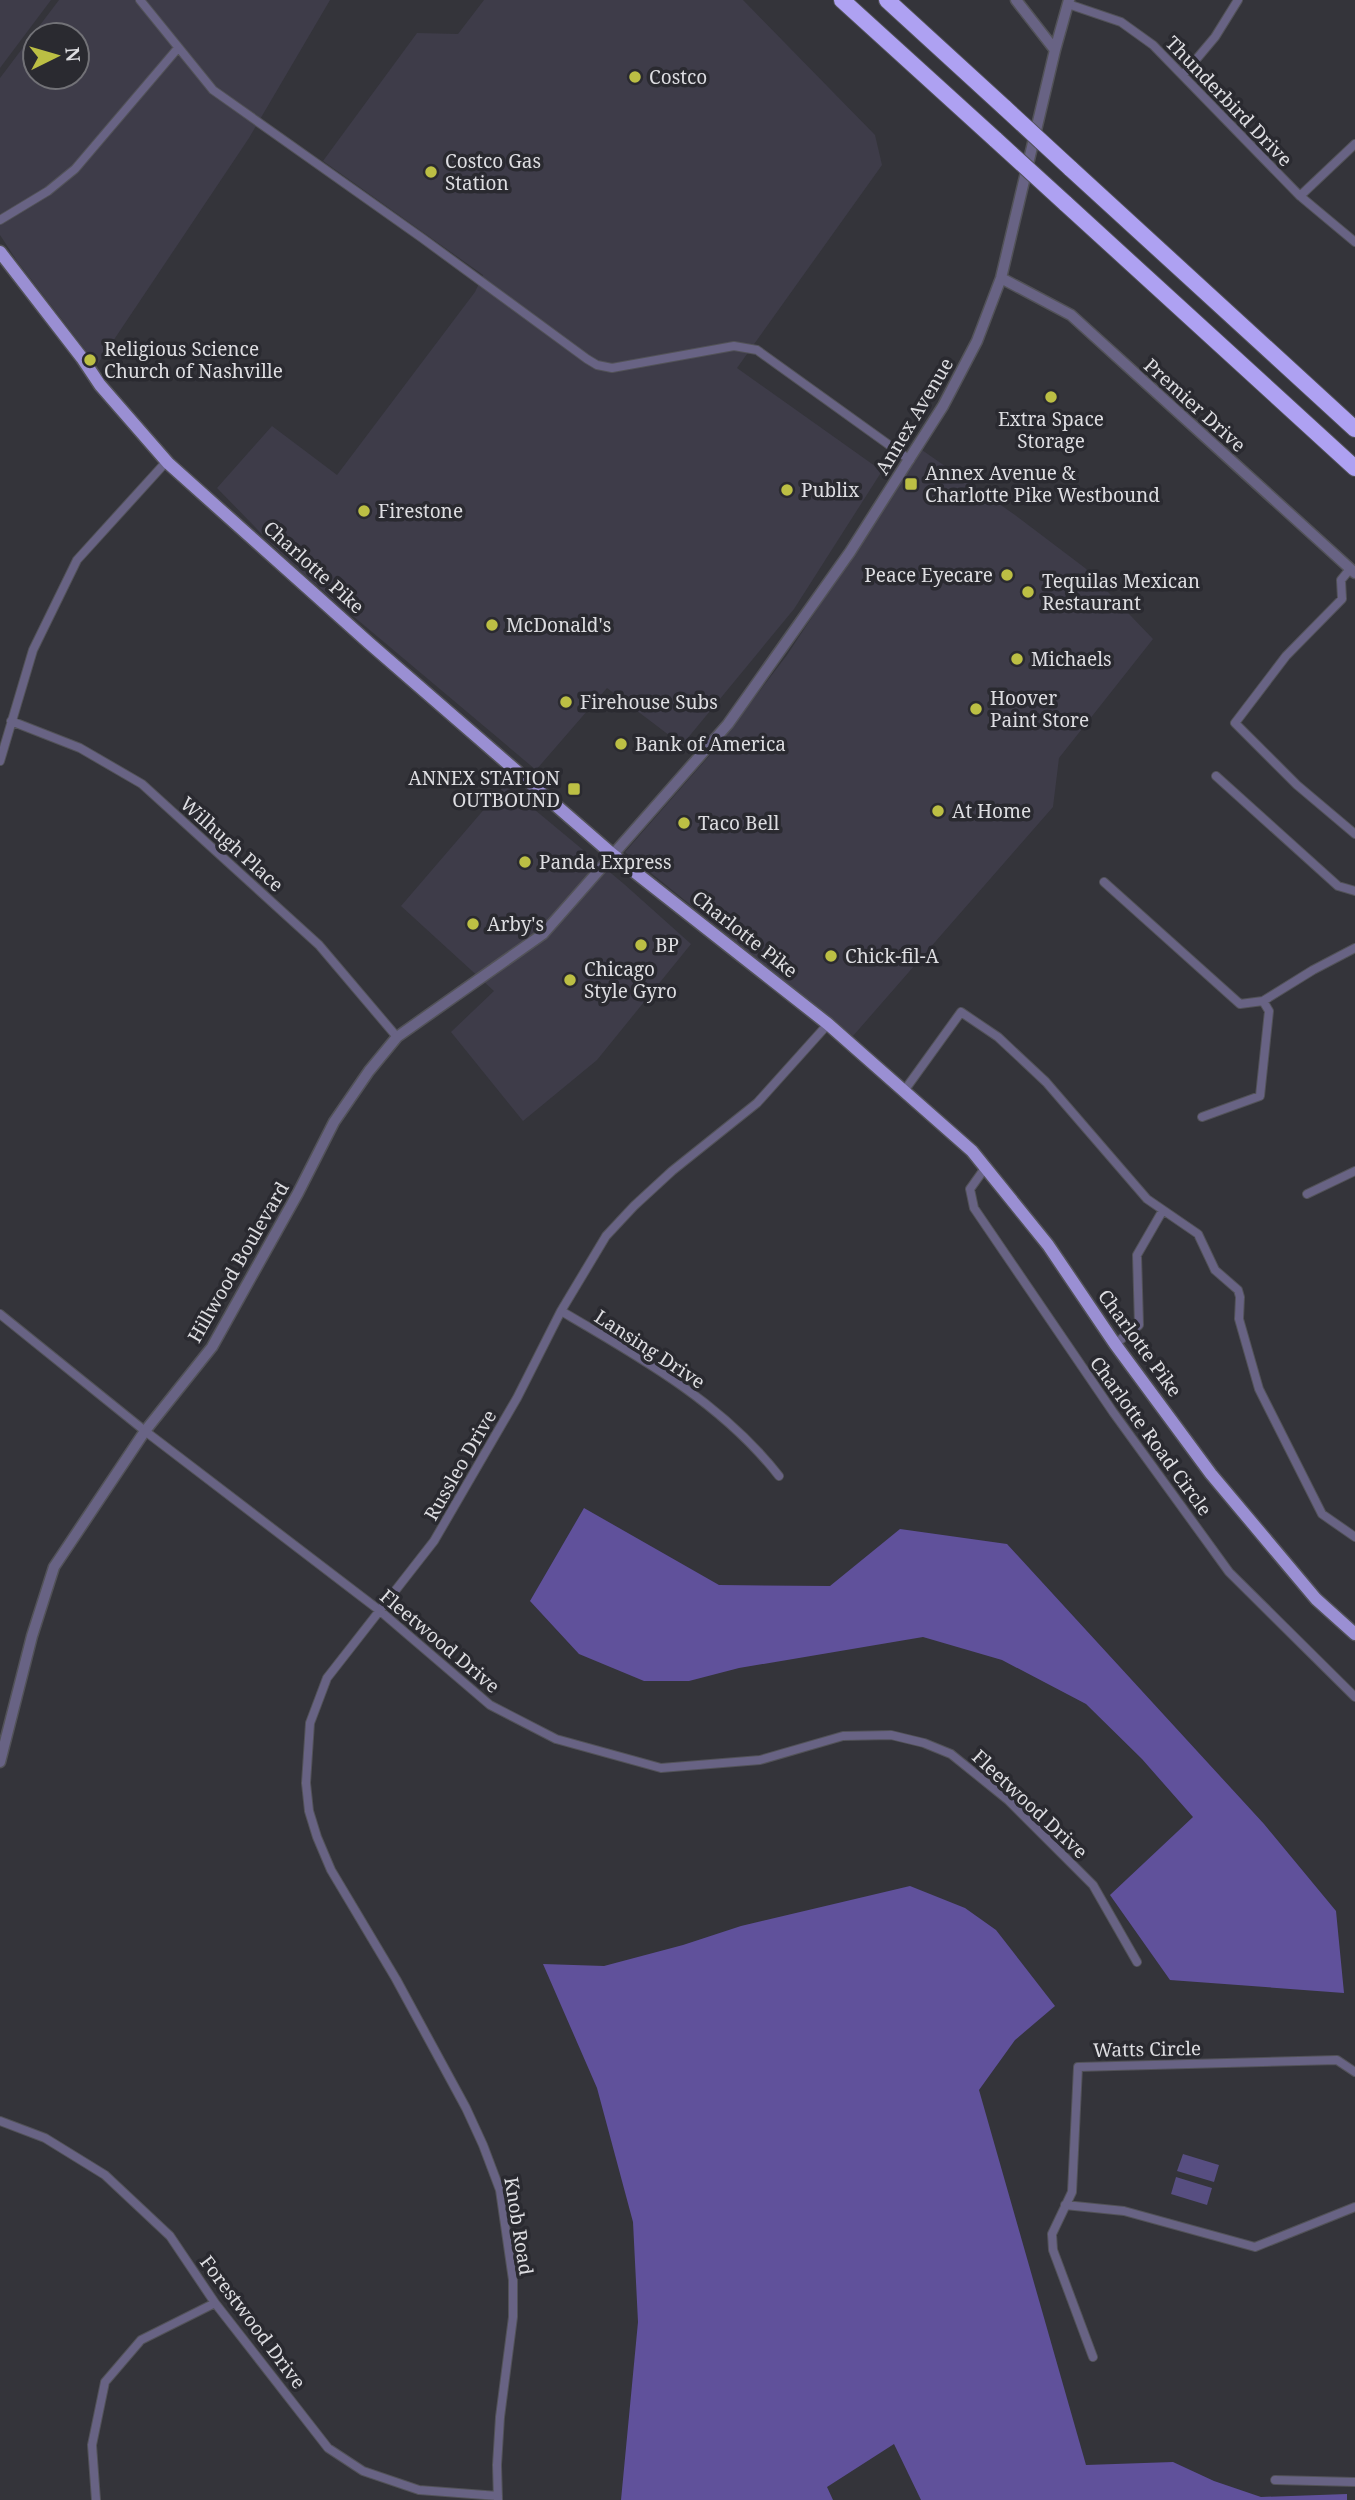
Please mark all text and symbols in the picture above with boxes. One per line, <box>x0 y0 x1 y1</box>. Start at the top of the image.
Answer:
north arrow <box>21 21 91 91</box>
street label: Thunderbird Drive <box>1160 30 1298 172</box>
text: N <box>59 46 87 63</box>
place label: Costco <box>649 64 707 90</box>
marker: Costco <box>627 69 643 85</box>
place label: Costco Gas Station <box>445 148 541 196</box>
marker: Costco Gas Station <box>423 164 439 180</box>
place label: Religious Science Church of Nashville <box>104 336 283 384</box>
marker: Religious Science Church of Nashville <box>82 352 98 368</box>
street label: Premier Drive <box>1138 352 1252 458</box>
street label: Annex Avenue <box>869 353 959 479</box>
marker: Extra Space Storage <box>1043 389 1059 405</box>
place label: Extra Space Storage <box>998 406 1104 454</box>
place label: Annex Avenue & Charlotte Pike Westbound <box>925 460 1160 508</box>
marker: Annex Avenue & Charlotte Pike Westbound <box>903 476 919 492</box>
place label: Publix <box>801 477 859 503</box>
marker: Publix <box>779 482 795 498</box>
place label: Firestone <box>378 498 463 524</box>
marker: Firestone <box>356 503 372 519</box>
street label: Charlotte Pike <box>258 515 370 619</box>
place label: Peace Eyecare <box>864 562 993 588</box>
marker: Peace Eyecare <box>999 567 1015 583</box>
place label: Tequilas Mexican Restaurant <box>1042 568 1200 616</box>
marker: Tequilas Mexican Restaurant <box>1020 584 1036 600</box>
place label: McDonald's <box>506 612 611 638</box>
marker: McDonald's <box>484 617 500 633</box>
place label: Michaels <box>1031 646 1112 672</box>
marker: Michaels <box>1009 651 1025 667</box>
place label: Hoover Paint Store <box>990 685 1089 733</box>
place label: Firehouse Subs <box>580 689 718 715</box>
marker: Firehouse Subs <box>558 694 574 710</box>
marker: Hoover Paint Store <box>968 701 984 717</box>
place label: Bank of America <box>635 731 786 757</box>
marker: Bank of America <box>613 736 629 752</box>
place label: ANNEX STATION OUTBOUND <box>408 765 560 813</box>
marker: ANNEX STATION OUTBOUND <box>566 781 582 797</box>
street label: Wilhugh Place <box>175 791 289 897</box>
place label: At Home <box>952 798 1031 824</box>
marker: At Home <box>930 803 946 819</box>
place label: Taco Bell <box>698 810 780 836</box>
marker: Taco Bell <box>676 815 692 831</box>
place label: Panda Express <box>539 849 671 875</box>
marker: Panda Express <box>517 854 533 870</box>
street label: Charlotte Pike <box>687 885 803 983</box>
place label: Arby's <box>487 911 544 937</box>
marker: Arby's <box>465 916 481 932</box>
place label: BP <box>655 932 679 958</box>
marker: BP <box>633 937 649 953</box>
place label: Chick-fil-A <box>845 943 940 969</box>
marker: Chick-fil-A <box>823 948 839 964</box>
place label: Chicago Style Gyro <box>584 956 677 1004</box>
marker: Chicago Style Gyro <box>562 972 578 988</box>
street label: Hillwood Boulevard <box>181 1177 295 1347</box>
street label: Charlotte Pike <box>1092 1284 1188 1402</box>
street label: Lansing Drive <box>590 1304 710 1394</box>
street label: Charlotte Road Circle <box>1084 1351 1218 1521</box>
street label: Russleo Drive <box>418 1405 502 1525</box>
street label: Fleetwood Drive <box>375 1583 505 1699</box>
street label: Fleetwood Drive <box>967 1744 1093 1864</box>
street label: Watts Circle <box>1093 2035 1201 2063</box>
street label: Knob Road <box>498 2175 540 2277</box>
street label: Forestwood Drive <box>194 2250 312 2394</box>

